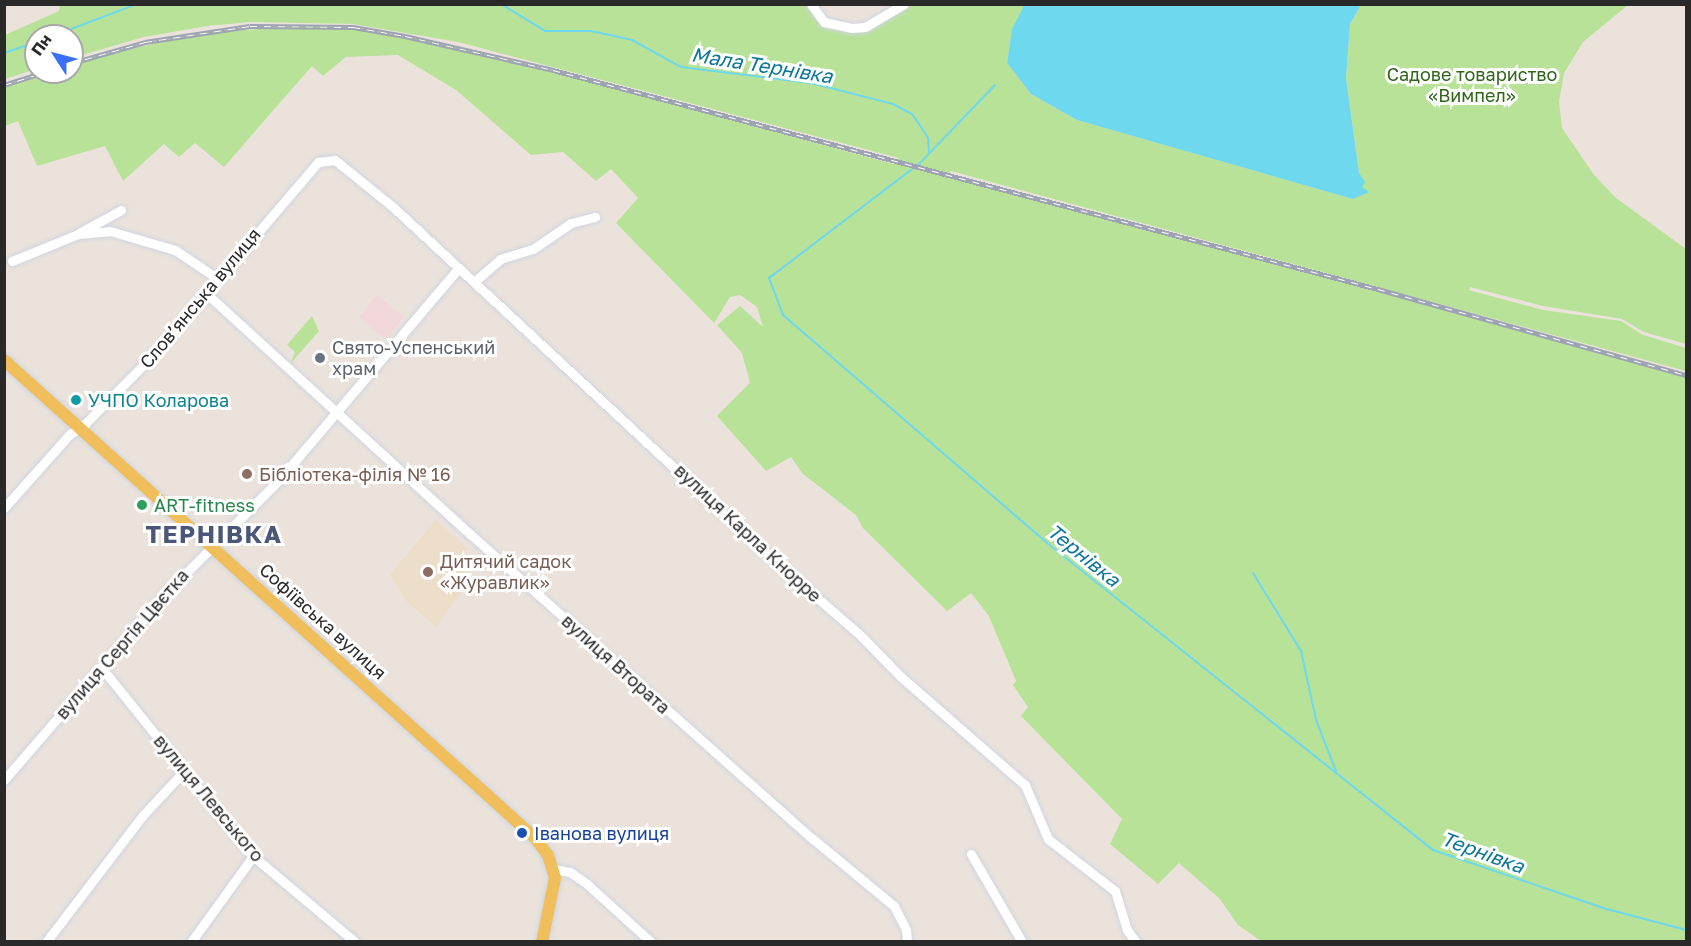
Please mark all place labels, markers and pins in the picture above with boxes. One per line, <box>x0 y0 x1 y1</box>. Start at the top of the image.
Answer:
place label: Свято-Успенський храм <box>332 337 495 380</box>
marker: Свято-Успенський храм <box>313 351 327 365</box>
place label: УЧПО Коларова <box>88 389 229 411</box>
marker: УЧПО Коларова <box>69 393 83 407</box>
place label: Бібліотека-філія № 16 <box>259 463 451 485</box>
marker: Бібліотека-філія № 16 <box>240 467 254 481</box>
place label: ART-fitness <box>154 494 255 516</box>
marker: ART-fitness <box>135 498 149 512</box>
place label: Дитячий садок «Журавлик» <box>440 551 571 594</box>
marker: Дитячий садок «Журавлик» <box>421 565 435 579</box>
place label: Іванова вулиця <box>534 822 669 844</box>
marker: Іванова вулиця <box>515 826 529 840</box>

